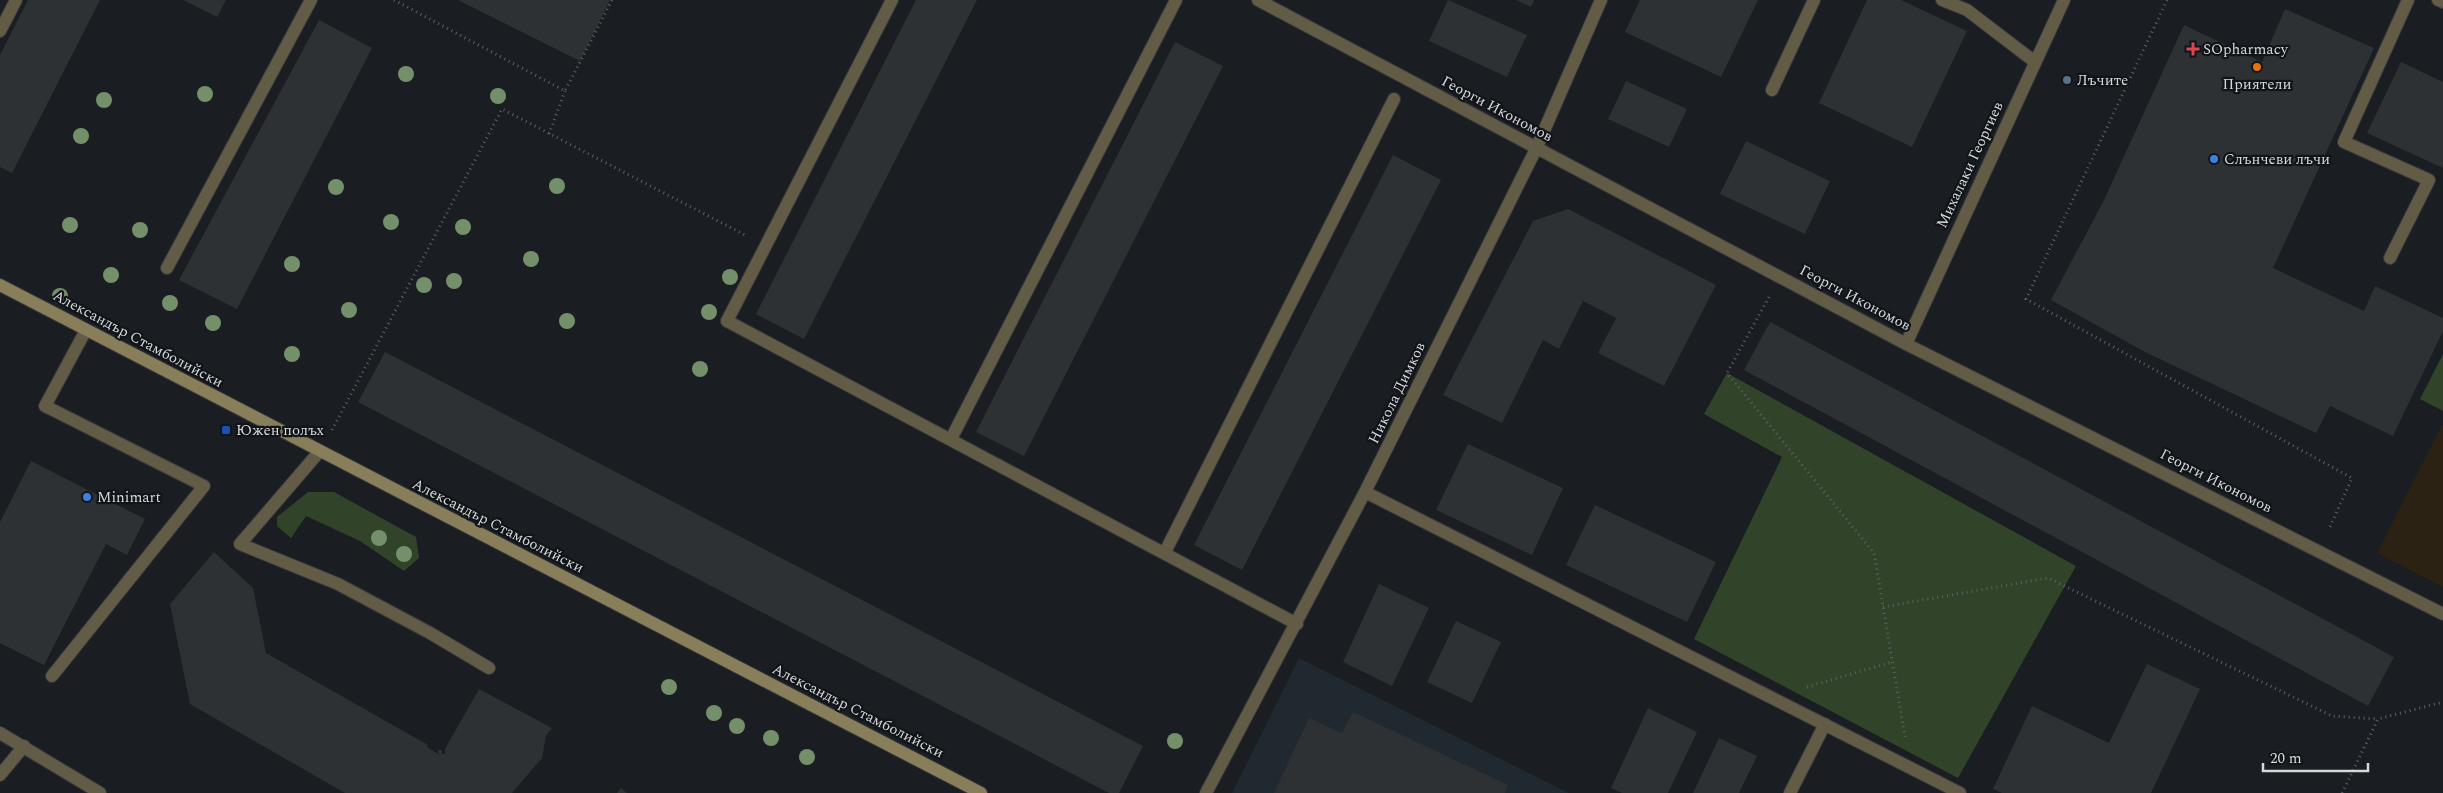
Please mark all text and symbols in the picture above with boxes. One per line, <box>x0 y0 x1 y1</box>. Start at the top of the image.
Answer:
place label: SOpharmacy <box>2203 38 2289 61</box>
marker: SOpharmacy <box>2187 43 2199 55</box>
marker: Приятели <box>2251 61 2263 73</box>
place label: Лъчите <box>2077 69 2128 92</box>
street label: Георги Икономов <box>1437 70 1557 148</box>
place label: Приятели <box>2223 73 2292 96</box>
marker: Лъчите <box>2061 74 2073 86</box>
street label: Михалаки Георгиев <box>1931 98 2010 232</box>
place label: Слънчеви лъчи <box>2224 148 2330 171</box>
marker: Слънчеви лъчи <box>2208 153 2220 165</box>
street label: Георги Икономов <box>1795 259 1915 337</box>
street label: Александър Стамболийски <box>49 284 227 394</box>
street label: Никола Димков <box>1362 338 1432 448</box>
place label: Южен полъх <box>236 419 325 442</box>
marker: Южен полъх <box>220 424 232 436</box>
street label: Георги Икономов <box>2156 443 2277 519</box>
street label: Александър Стамболийски <box>408 473 588 579</box>
place label: Minimart <box>97 486 161 509</box>
marker: Minimart <box>81 491 93 503</box>
street label: Александър Стамболийски <box>768 658 948 764</box>
scale bar <box>2263 740 2368 772</box>
text: 20 m <box>2270 747 2302 770</box>

